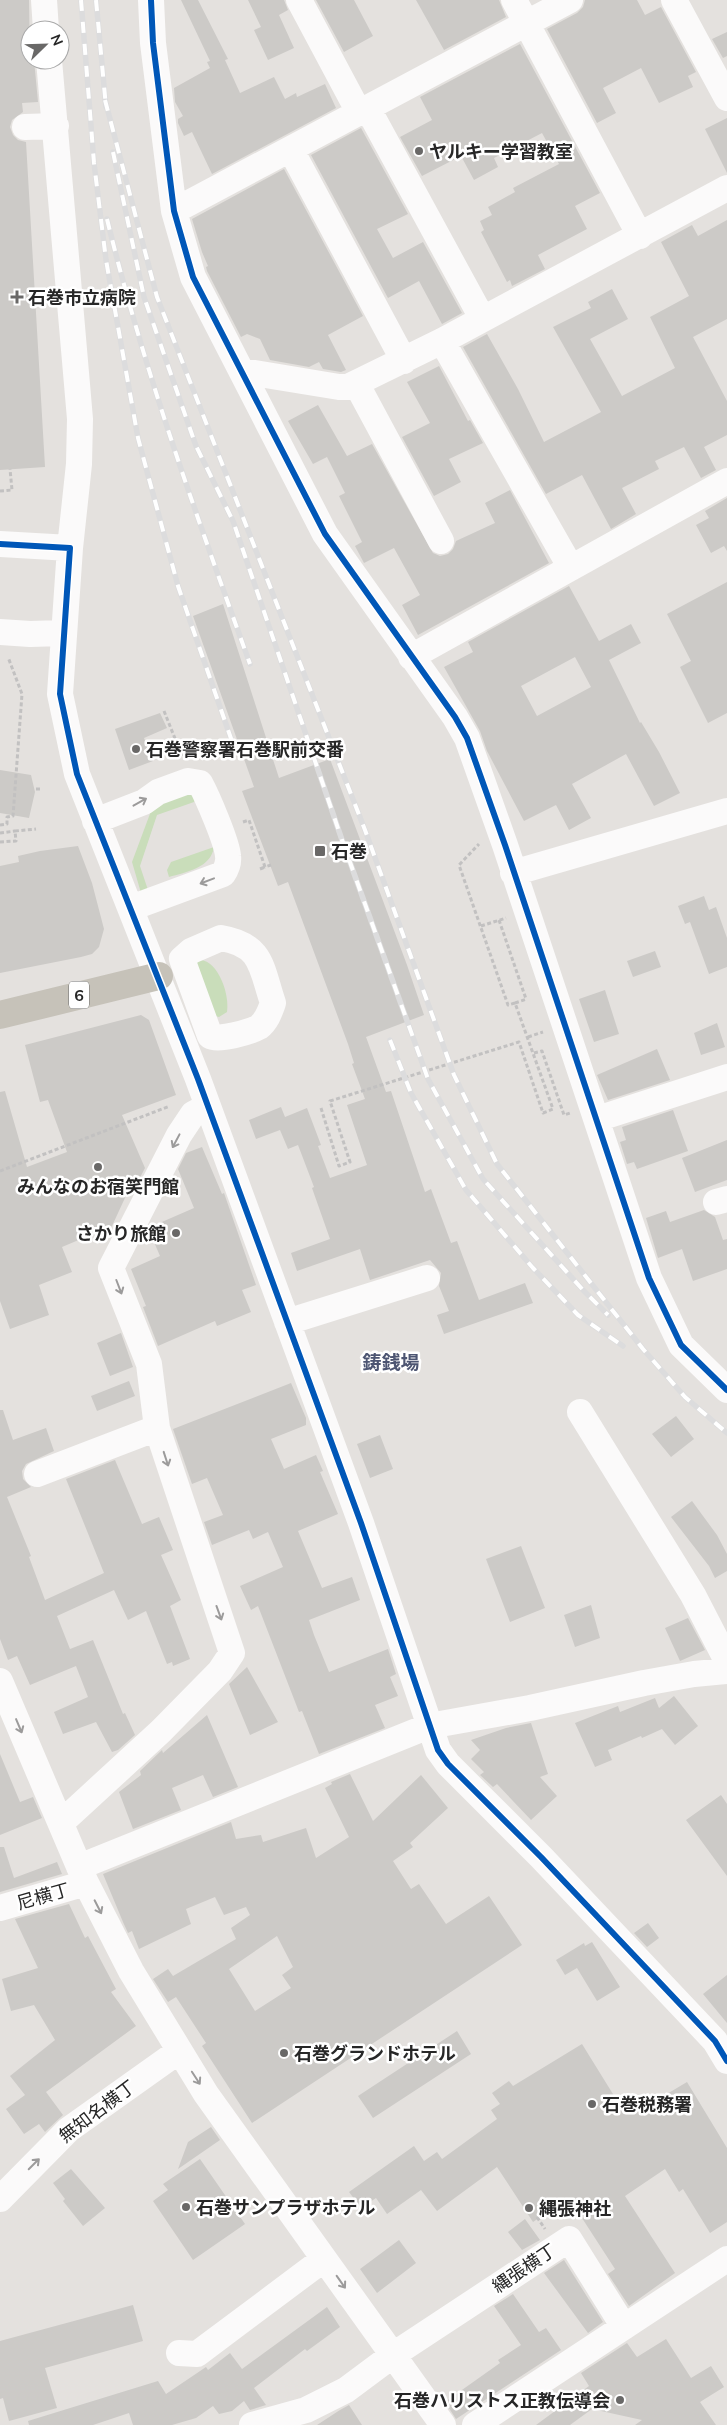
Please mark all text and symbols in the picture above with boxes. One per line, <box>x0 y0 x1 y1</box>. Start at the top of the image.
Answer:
north arrow <box>20 20 70 70</box>
text: N <box>47 32 67 48</box>
place label: ヤルキー学習教室 <box>429 140 573 163</box>
marker: ヤルキー学習教室 <box>413 145 425 157</box>
place label: 石巻市立病院 <box>28 286 136 309</box>
marker: 石巻市立病院 <box>10 290 24 304</box>
place label: 石巻警察署石巻駅前交番 <box>146 738 344 761</box>
marker: 石巻警察署石巻駅前交番 <box>130 743 142 755</box>
one-way arrow <box>133 797 148 807</box>
place label: 石巻 <box>331 840 367 863</box>
marker: 石巻 <box>313 844 327 858</box>
one-way arrow <box>200 877 216 886</box>
road number: 6 <box>69 982 89 1008</box>
one-way arrow <box>171 1134 181 1149</box>
marker: みんなのお宿笑門館 <box>92 1161 104 1173</box>
place label: みんなのお宿笑門館 <box>17 1175 179 1198</box>
place label: さかり旅館 <box>76 1222 166 1245</box>
marker: さかり旅館 <box>170 1227 182 1239</box>
one-way arrow <box>114 1279 124 1294</box>
district label: 鋳銭場 <box>361 1350 420 1374</box>
one-way arrow <box>162 1451 172 1467</box>
one-way arrow <box>215 1605 224 1620</box>
one-way arrow <box>15 1718 25 1733</box>
street label: 尼横丁 <box>14 1878 72 1914</box>
one-way arrow <box>94 1899 103 1914</box>
place label: 石巻グランドホテル <box>294 2042 456 2065</box>
marker: 石巻グランドホテル <box>278 2047 290 2059</box>
one-way arrow <box>191 2071 202 2085</box>
street label: 無知名横丁 <box>54 2075 140 2147</box>
place label: 石巻税務署 <box>602 2093 692 2116</box>
marker: 石巻税務署 <box>586 2098 598 2110</box>
one-way arrow <box>28 2158 40 2171</box>
place label: 石巻サンプラザホテル <box>196 2196 375 2219</box>
place label: 縄張神社 <box>539 2197 611 2220</box>
marker: 石巻サンプラザホテル <box>180 2201 192 2213</box>
marker: 縄張神社 <box>523 2202 535 2214</box>
street label: 縄張横丁 <box>488 2238 560 2298</box>
one-way arrow <box>336 2275 346 2289</box>
place label: 石巻ハリストス正教伝導会 <box>394 2389 610 2412</box>
marker: 石巻ハリストス正教伝導会 <box>614 2394 626 2406</box>

